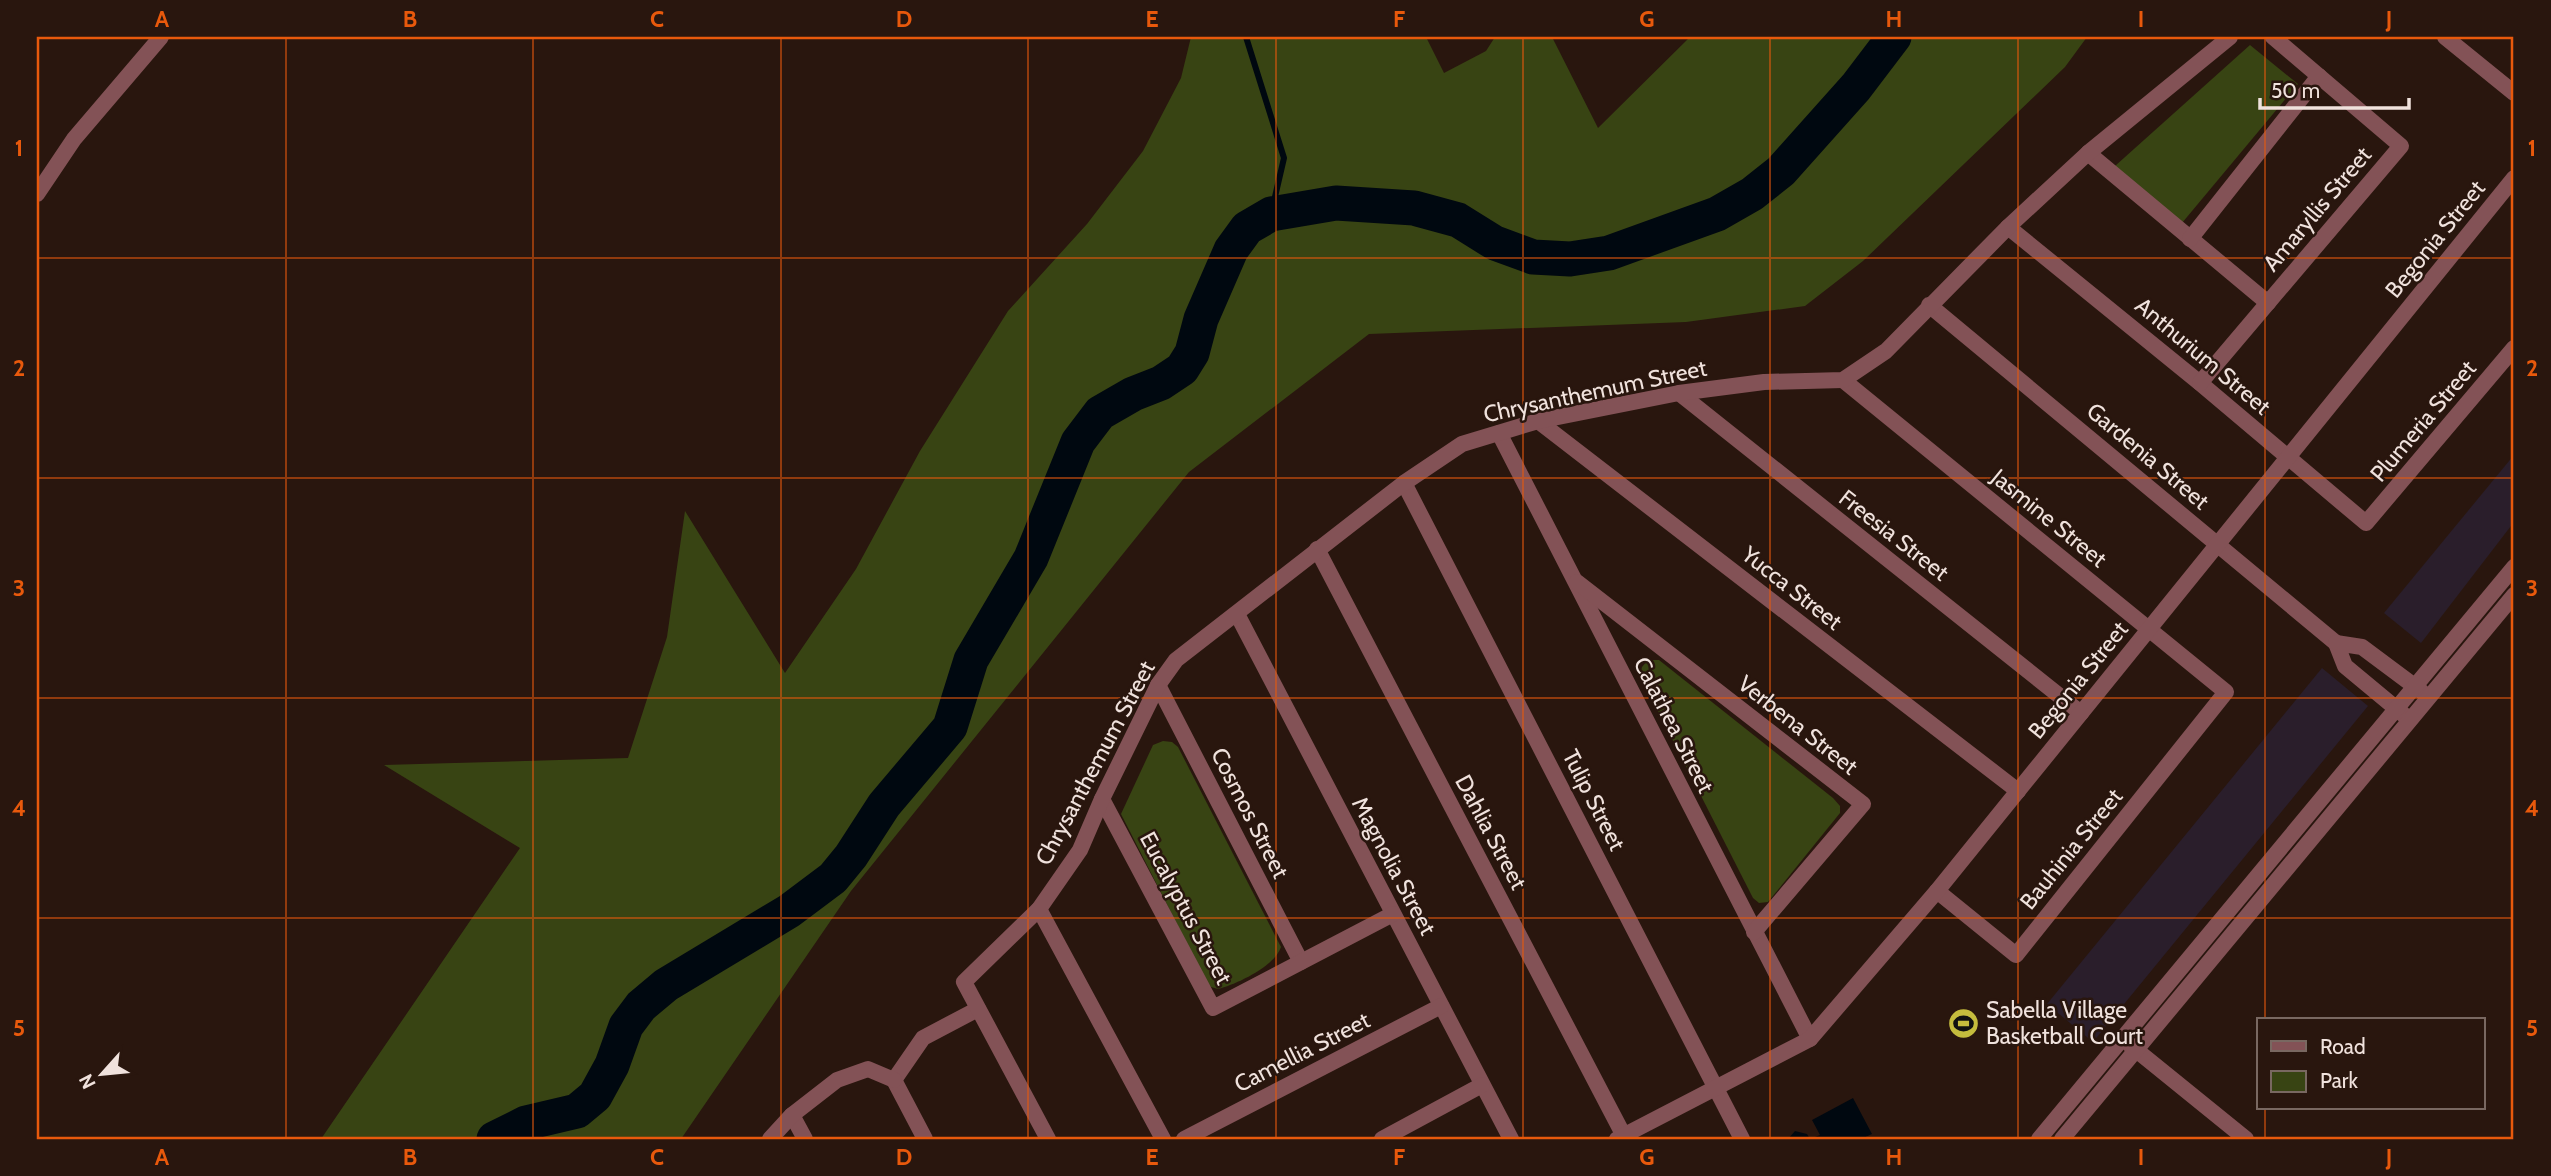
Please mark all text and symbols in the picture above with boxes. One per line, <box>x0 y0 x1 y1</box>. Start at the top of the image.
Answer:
text: A <box>155 5 170 33</box>
text: B <box>403 5 417 33</box>
text: C <box>650 5 664 33</box>
text: D <box>896 5 912 33</box>
text: E <box>1145 5 1159 33</box>
text: F <box>1393 5 1405 33</box>
text: G <box>1639 5 1655 33</box>
text: H <box>1886 5 1902 33</box>
text: I <box>2138 5 2144 33</box>
text: J <box>2385 5 2392 33</box>
scale bar <box>2260 66 2409 110</box>
text: 50 m <box>2271 78 2320 103</box>
text: 1 <box>15 134 23 162</box>
text: 1 <box>2528 134 2536 162</box>
street label: Amaryllis Street <box>2257 141 2377 277</box>
street label: Begonia Street <box>2379 175 2491 303</box>
street label: Anthurium Street <box>2130 291 2276 421</box>
text: 2 <box>13 354 25 382</box>
street label: Chrysanthemum Street <box>1481 354 1709 428</box>
street label: Plumeria Street <box>2364 354 2482 487</box>
text: 2 <box>2526 354 2538 382</box>
street label: Gardenia Street <box>2081 397 2215 515</box>
street label: Jasmine Street <box>1985 462 2112 573</box>
street label: Freesia Street <box>1834 484 1955 587</box>
street label: Yucca Street <box>1735 540 1848 636</box>
text: 3 <box>13 574 25 602</box>
text: 3 <box>2526 574 2538 602</box>
street label: Begonia Street <box>2022 616 2134 744</box>
street label: Calathea Street <box>1628 652 1720 798</box>
street label: Chrysanthemum Street <box>1029 656 1161 870</box>
street label: Verbena Street <box>1732 670 1864 781</box>
street label: Cosmos Street <box>1205 743 1295 883</box>
street label: Tulip Street <box>1557 745 1631 855</box>
street label: Dahlia Street <box>1449 770 1533 894</box>
street label: Bauhinia Street <box>2014 783 2128 915</box>
street label: Magnolia Street <box>1346 792 1442 940</box>
text: 4 <box>12 794 26 822</box>
text: 4 <box>2525 794 2539 822</box>
street label: Eucalyptus Street <box>1134 827 1238 989</box>
place label: Sabella Village Basketball Court <box>1986 996 2143 1050</box>
street label: Camellia Street <box>1230 1006 1375 1098</box>
sports icon: Sabella Village Basketball Court <box>1946 1006 1980 1040</box>
text: 5 <box>13 1014 25 1042</box>
text: 5 <box>2526 1014 2538 1042</box>
legend <box>2257 1018 2484 1110</box>
text: Road <box>2320 1034 2366 1059</box>
north arrow <box>66 1040 136 1110</box>
text: Park <box>2320 1068 2358 1093</box>
text: N <box>74 1070 101 1093</box>
text: A <box>155 1143 170 1171</box>
text: B <box>403 1143 417 1171</box>
text: C <box>650 1143 664 1171</box>
text: D <box>896 1143 912 1171</box>
text: E <box>1145 1143 1159 1171</box>
text: F <box>1393 1143 1405 1171</box>
text: G <box>1639 1143 1655 1171</box>
text: H <box>1886 1143 1902 1171</box>
text: I <box>2138 1143 2144 1171</box>
text: J <box>2385 1143 2392 1171</box>

